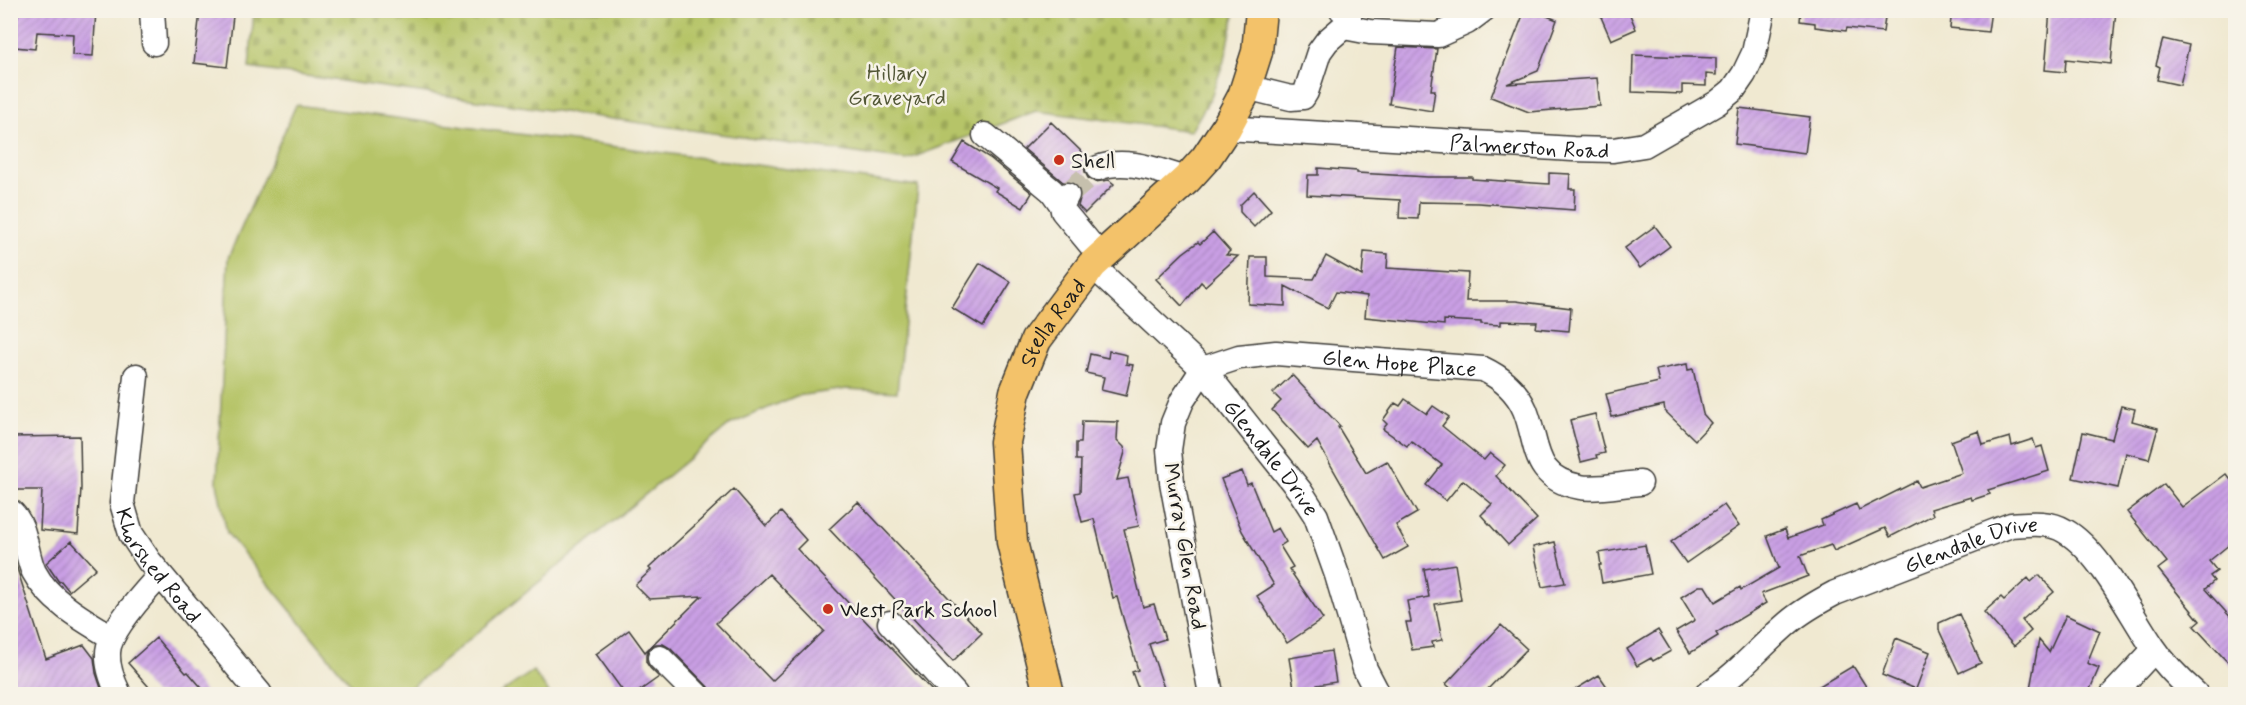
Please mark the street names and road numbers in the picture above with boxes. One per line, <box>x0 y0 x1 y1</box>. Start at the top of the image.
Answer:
street label: Palmerston Road <box>1449 130 1609 166</box>
street label: Stella Road <box>1015 274 1093 372</box>
street label: Glen Hope Place <box>1321 345 1477 384</box>
street label: Glendale Drive <box>1216 394 1324 522</box>
street label: Murray Glen Road <box>1156 461 1212 632</box>
street label: Khorshed Road <box>108 505 207 630</box>
street label: Glendale Drive <box>1901 512 2038 581</box>

